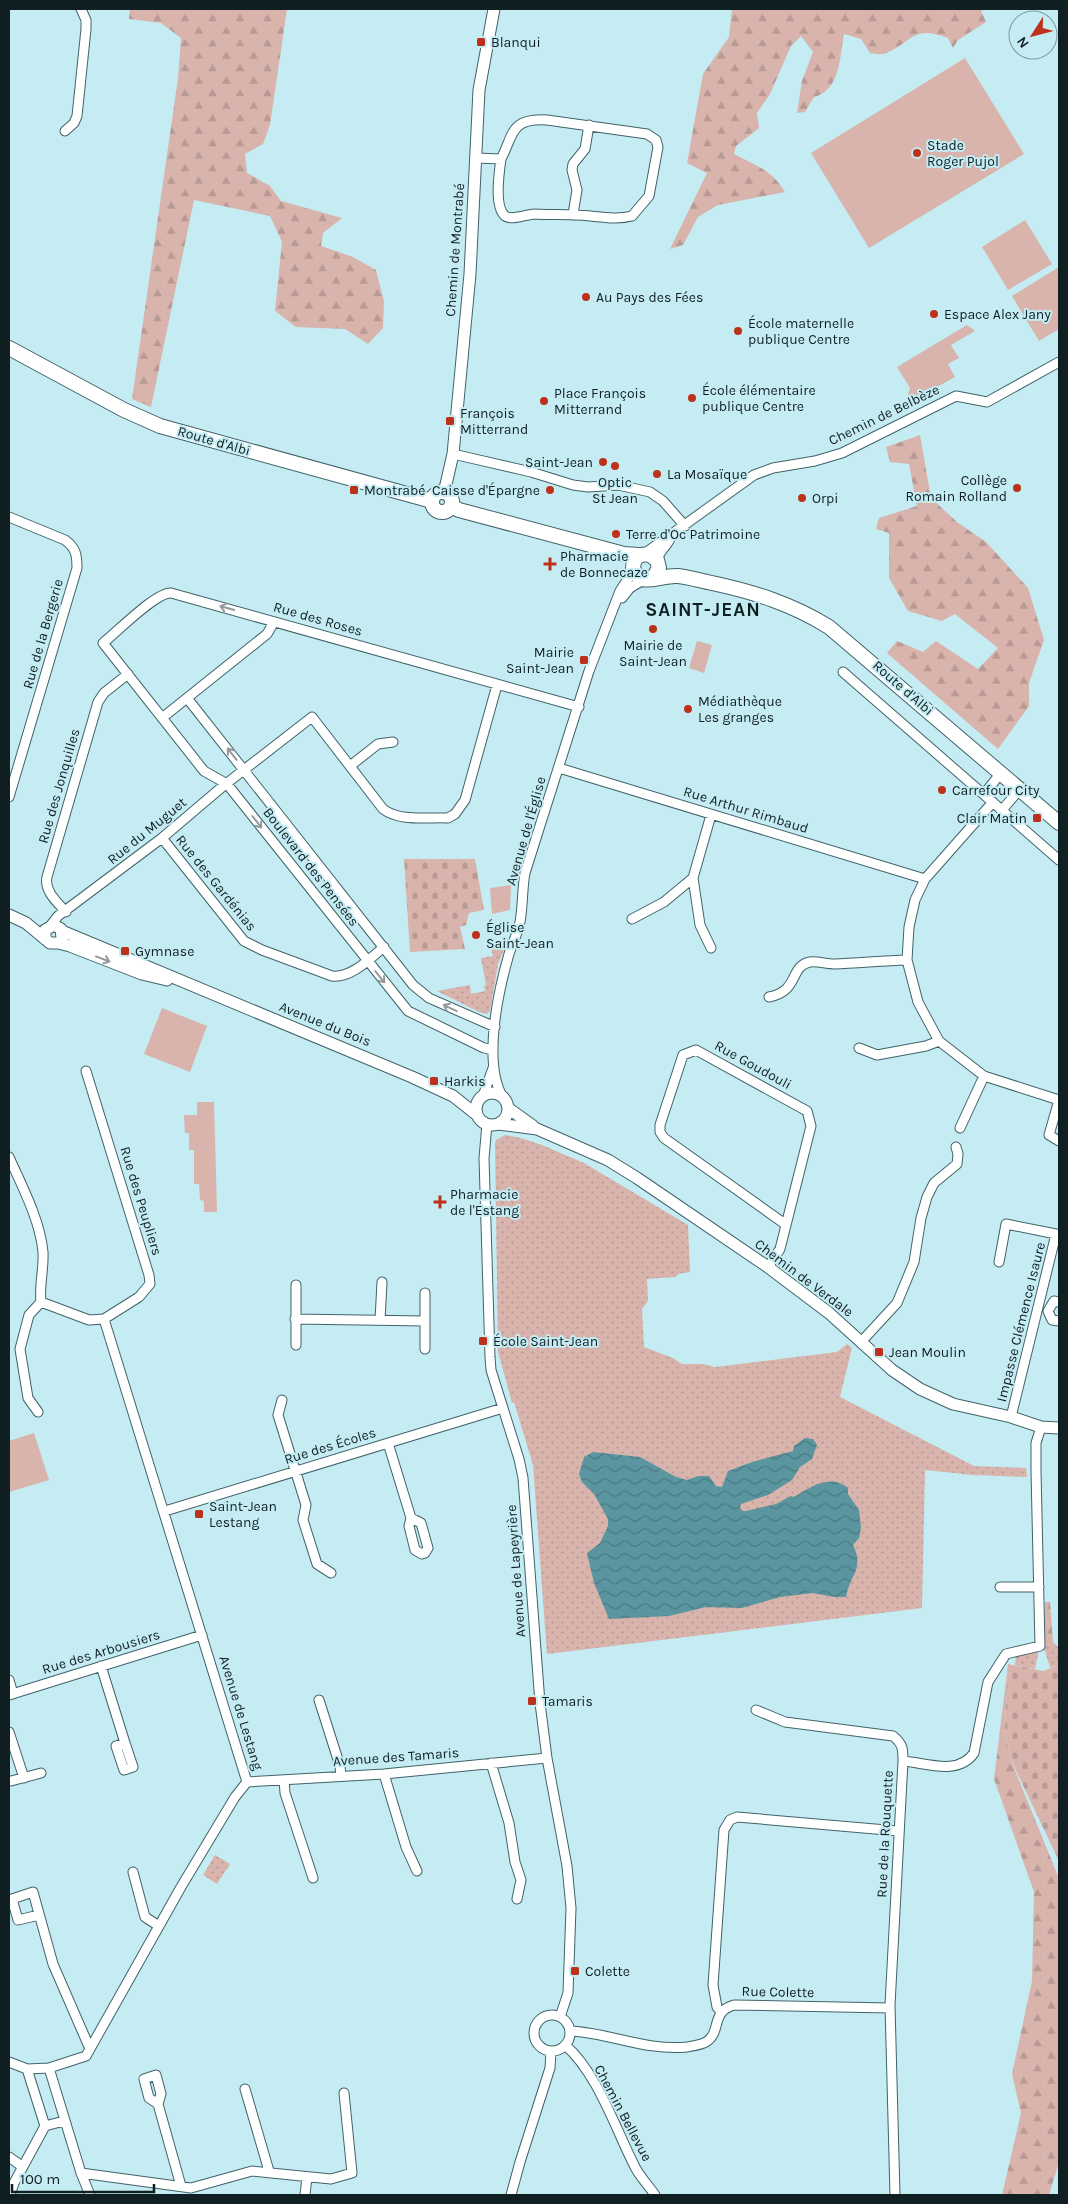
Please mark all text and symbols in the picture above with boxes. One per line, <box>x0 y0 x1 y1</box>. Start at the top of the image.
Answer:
north arrow <box>1008 10 1058 60</box>
text: N <box>1013 33 1033 51</box>
place label: Blanqui <box>491 34 541 51</box>
marker: Blanqui <box>475 36 487 48</box>
place label: Stade Roger Pujol <box>927 137 999 170</box>
marker: Stade Roger Pujol <box>911 147 923 159</box>
street label: Chemin de Montrabé <box>442 183 468 317</box>
place label: Au Pays des Fées <box>596 289 703 306</box>
marker: Au Pays des Fées <box>580 291 592 303</box>
place label: Espace Alex Jany <box>944 306 1051 323</box>
marker: Espace Alex Jany <box>928 308 940 320</box>
place label: École maternelle publique Centre <box>748 314 854 348</box>
marker: École maternelle publique Centre <box>732 325 744 337</box>
place label: École élémentaire publique Centre <box>702 381 816 415</box>
street label: Chemin de Belbèze <box>826 381 942 449</box>
place label: Place François Mitterrand <box>554 385 646 418</box>
marker: École élémentaire publique Centre <box>686 392 698 404</box>
marker: Place François Mitterrand <box>538 395 550 407</box>
place label: François Mitterrand <box>460 405 528 438</box>
marker: François Mitterrand <box>444 415 456 427</box>
street label: Route d'Albi <box>176 422 252 460</box>
place label: Saint-Jean <box>525 454 593 471</box>
marker: Saint-Jean <box>597 456 609 468</box>
marker: Optic St Jean <box>609 460 621 472</box>
place label: La Mosaïque <box>667 466 747 483</box>
marker: La Mosaïque <box>651 468 663 480</box>
place label: Collège Romain Rolland <box>906 472 1007 505</box>
place label: Optic St Jean <box>592 474 638 507</box>
place label: Caisse d'Épargne <box>432 481 540 499</box>
place label: Montrabé <box>364 482 425 499</box>
marker: Collège Romain Rolland <box>1011 482 1023 494</box>
marker: Montrabé <box>348 484 360 496</box>
marker: Caisse d'Épargne <box>544 484 556 496</box>
place label: Orpi <box>812 490 838 507</box>
marker: Orpi <box>796 492 808 504</box>
place label: Terre d'Oc Patrimoine <box>626 526 760 543</box>
marker: Terre d'Oc Patrimoine <box>610 528 622 540</box>
place label: Pharmacie de Bonnecaze <box>560 548 648 581</box>
marker: Pharmacie de Bonnecaze <box>544 558 556 570</box>
street label: Rue de la Bergerie <box>19 577 67 691</box>
street label: Rue des Roses <box>271 598 365 640</box>
district label: SAINT-JEAN <box>645 599 761 621</box>
one-way arrow <box>220 603 236 613</box>
marker: Mairie de Saint-Jean <box>647 623 659 635</box>
place label: Mairie de Saint-Jean <box>619 637 687 670</box>
place label: Mairie Saint-Jean <box>506 644 574 677</box>
marker: Mairie Saint-Jean <box>578 654 590 666</box>
street label: Route d'Albi <box>869 657 937 719</box>
place label: Médiathèque Les granges <box>698 693 782 726</box>
marker: Médiathèque Les granges <box>682 703 694 715</box>
street label: Rue des Jonquilles <box>34 727 84 845</box>
one-way arrow <box>226 748 237 761</box>
street label: Avenue de l'Église <box>501 774 550 887</box>
place label: Carrefour City <box>952 782 1040 799</box>
street label: Rue Arthur Rimbaud <box>681 783 811 837</box>
marker: Carrefour City <box>936 784 948 796</box>
street label: Rue du Muguet <box>104 794 190 868</box>
street label: Boulevard des Pensées <box>259 804 363 930</box>
place label: Clair Matin <box>957 810 1027 827</box>
marker: Clair Matin <box>1031 812 1043 824</box>
one-way arrow <box>252 815 263 828</box>
street label: Rue des Gardénias <box>172 832 260 934</box>
place label: Église Saint-Jean <box>486 918 554 952</box>
marker: Église Saint-Jean <box>470 929 482 941</box>
place label: Gymnase <box>135 943 194 960</box>
marker: Gymnase <box>119 945 131 957</box>
one-way arrow <box>96 956 111 965</box>
one-way arrow <box>374 970 385 983</box>
street label: Avenue du Bois <box>277 998 373 1050</box>
one-way arrow <box>443 1003 458 1012</box>
street label: Rue Goudouli <box>712 1037 794 1093</box>
place label: Harkis <box>444 1073 486 1090</box>
marker: Harkis <box>428 1075 440 1087</box>
street label: Rue des Peupliers <box>116 1144 166 1258</box>
place label: Pharmacie de l'Estang <box>450 1186 519 1219</box>
marker: Pharmacie de l'Estang <box>434 1196 446 1208</box>
street label: Chemin de Verdale <box>751 1235 857 1321</box>
street label: Impasse Clémence Isaure <box>993 1240 1049 1404</box>
place label: École Saint-Jean <box>493 1332 598 1350</box>
marker: École Saint-Jean <box>477 1335 489 1347</box>
place label: Jean Moulin <box>889 1344 966 1361</box>
marker: Jean Moulin <box>873 1346 885 1358</box>
street label: Rue des Écoles <box>282 1423 378 1468</box>
place label: Saint-Jean Lestang <box>209 1498 277 1531</box>
street label: Avenue de Lapeyrière <box>503 1504 529 1638</box>
marker: Saint-Jean Lestang <box>193 1508 205 1520</box>
street label: Rue des Arbousiers <box>40 1626 162 1678</box>
street label: Avenue de Lestang <box>216 1654 266 1772</box>
place label: Tamaris <box>542 1693 593 1710</box>
marker: Tamaris <box>526 1695 538 1707</box>
street label: Avenue des Tamaris <box>332 1744 460 1770</box>
street label: Rue de la Rouquette <box>873 1770 897 1898</box>
place label: Colette <box>585 1963 630 1980</box>
marker: Colette <box>569 1965 581 1977</box>
street label: Rue Colette <box>742 1983 814 2001</box>
street label: Chemin Bellevue <box>590 2062 656 2164</box>
scale bar <box>12 2162 155 2194</box>
text: 100 m <box>20 2170 60 2188</box>

